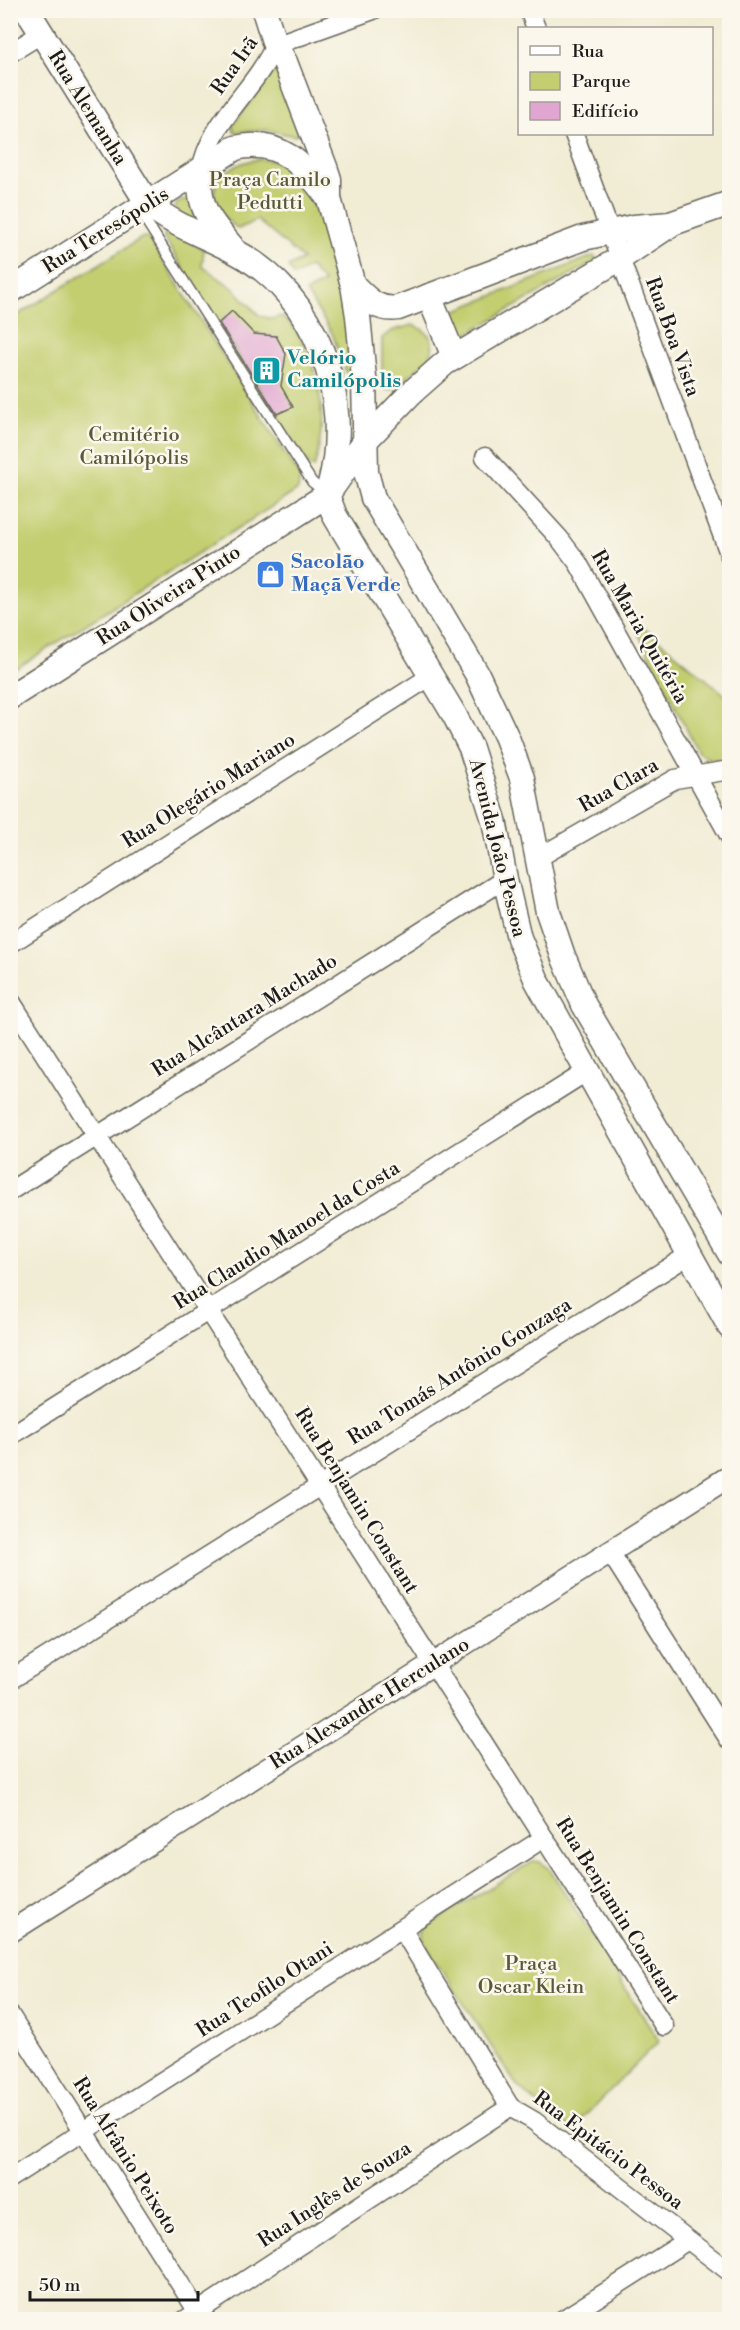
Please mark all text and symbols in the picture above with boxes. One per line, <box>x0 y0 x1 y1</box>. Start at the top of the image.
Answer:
legend <box>518 27 713 135</box>
street label: Rua Irã <box>206 31 265 100</box>
text: Rua <box>572 40 605 63</box>
street label: Rua Alemanha <box>42 46 133 171</box>
text: Parque <box>572 70 631 93</box>
text: Edifício <box>572 100 639 123</box>
park label: Praça Camilo Pedutti <box>209 168 331 216</box>
street label: Rua Teresópolis <box>38 182 174 280</box>
street label: Rua Boa Vista <box>639 274 705 401</box>
place label: Velório Camilópolis <box>286 346 401 394</box>
building icon: Velório Camilópolis <box>250 354 282 386</box>
park label: Cemitério Camilópolis <box>79 423 189 471</box>
street label: Rua Oliveira Pinto <box>92 540 246 652</box>
street label: Rua Maria Quitéria <box>585 546 694 709</box>
place label: Sacolão Maçã Verde <box>291 550 401 598</box>
shop icon: Sacolão Maçã Verde <box>254 558 286 590</box>
street label: Rua Olegário Mariano <box>118 728 300 854</box>
street label: Rua Clara <box>575 753 664 819</box>
street label: Avenida João Pessoa <box>462 755 532 941</box>
street label: Rua Alcântara Machado <box>148 949 342 1083</box>
street label: Rua Claudio Manoel da Costa <box>169 1155 405 1316</box>
street label: Rua Tomás Antônio Gonzaga <box>343 1292 577 1451</box>
street label: Rua Benjamin Constant <box>288 1403 424 1599</box>
street label: Rua Alexandre Herculano <box>265 1632 475 1776</box>
street label: Rua Benjamin Constant <box>549 1813 685 2009</box>
street label: Rua Teofilo Otani <box>192 1936 338 2044</box>
park label: Praça Oscar Klein <box>478 1952 584 2000</box>
street label: Rua Afrânio Peixoto <box>66 2073 184 2239</box>
street label: Rua Epitácio Pessoa <box>528 2086 689 2216</box>
street label: Rua Inglês de Souza <box>254 2136 417 2254</box>
scale bar <box>30 2264 198 2302</box>
text: 50 m <box>39 2274 81 2297</box>

